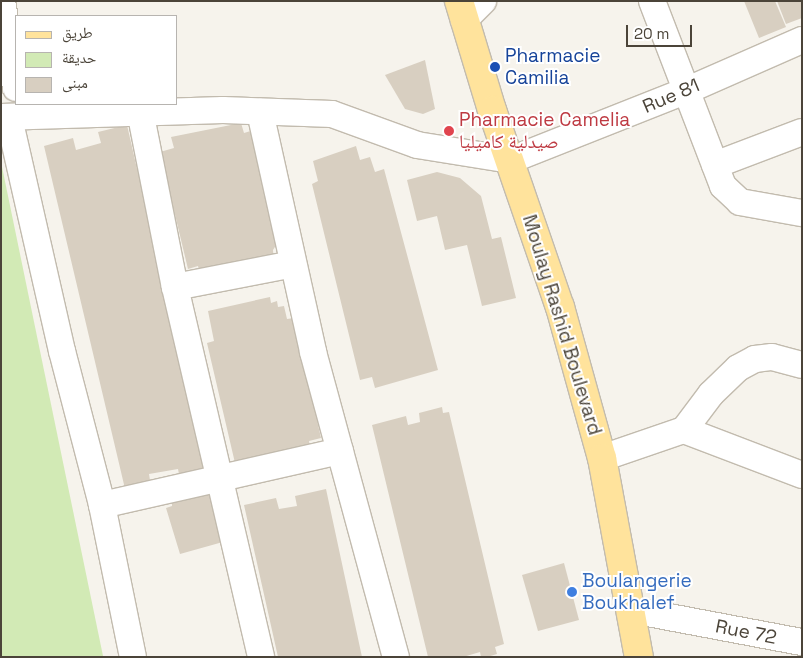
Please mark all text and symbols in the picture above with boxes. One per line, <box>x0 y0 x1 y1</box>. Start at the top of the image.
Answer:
legend <box>15 15 178 105</box>
scale bar <box>628 15 694 47</box>
text: طريق <box>62 23 93 42</box>
text: 20 m <box>634 24 669 43</box>
place label: Pharmacie Camilia <box>505 45 600 89</box>
text: حديقة <box>62 48 96 67</box>
marker: Pharmacie Camilia <box>489 61 501 73</box>
text: مبنى <box>62 73 88 92</box>
street label: Rue 81 <box>639 74 703 118</box>
place label: Pharmacie Camelia صيدلية كاميليا <box>459 109 630 153</box>
marker: Pharmacie Camelia صيدلية كاميليا <box>443 125 455 137</box>
street label: Moulay Rashid Boulevard <box>518 212 606 438</box>
place label: Boulangerie Boukhalef <box>582 570 692 614</box>
marker: Boulangerie Boukhalef <box>566 586 578 598</box>
street label: Rue 72 <box>714 615 778 649</box>

